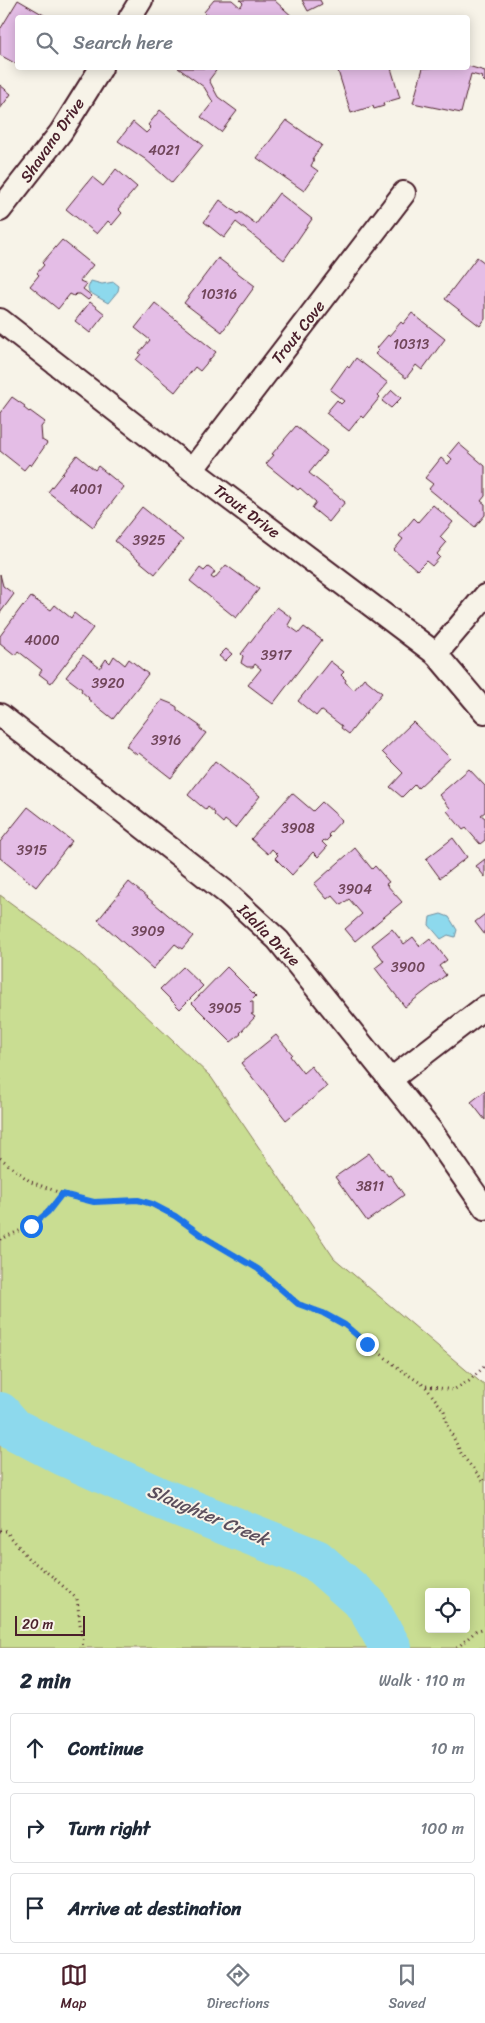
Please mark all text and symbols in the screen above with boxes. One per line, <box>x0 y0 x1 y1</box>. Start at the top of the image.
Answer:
search box <box>15 15 470 70</box>
text: Search here <box>73 26 173 59</box>
icon: search <box>33 29 61 57</box>
street label: Shavano Drive <box>12 91 92 189</box>
house number: 4021 <box>148 138 180 163</box>
house number: 10316 <box>201 282 237 307</box>
street label: Trout Cove <box>263 293 333 371</box>
house number: 10313 <box>393 332 429 357</box>
street label: Trout Drive <box>207 476 287 546</box>
house number: 4001 <box>70 477 102 502</box>
house number: 3925 <box>133 528 166 553</box>
house number: 4000 <box>24 628 60 653</box>
house number: 3917 <box>261 643 292 668</box>
house number: 3920 <box>91 671 125 696</box>
house number: 3916 <box>151 728 181 753</box>
house number: 3908 <box>281 816 315 841</box>
house number: 3915 <box>17 838 48 863</box>
house number: 3904 <box>338 877 372 902</box>
street label: Idalia Drive <box>230 896 308 974</box>
house number: 3909 <box>131 919 165 944</box>
house number: 3900 <box>391 955 425 980</box>
house number: 3905 <box>208 996 242 1021</box>
house number: 3811 <box>356 1174 384 1199</box>
route start <box>20 1215 43 1238</box>
route end <box>356 1333 379 1356</box>
water label: Slaughter Creek <box>142 1475 276 1556</box>
map controls <box>425 1588 470 1633</box>
button: locate <box>425 1588 470 1633</box>
text: 20 m <box>22 1612 53 1637</box>
scale bar <box>15 1613 85 1636</box>
text: 2 min <box>20 1662 71 1700</box>
text: Walk · 110 m <box>379 1666 465 1695</box>
text: Continue <box>68 1732 144 1765</box>
icon: ahead <box>21 1734 49 1762</box>
text: 10 m <box>431 1734 464 1763</box>
text: Turn right <box>68 1812 150 1845</box>
icon: right <box>21 1814 49 1842</box>
text: 100 m <box>420 1814 464 1843</box>
text: Arrive at destination <box>68 1892 241 1925</box>
icon: arrive <box>21 1894 49 1922</box>
tab: Map <box>60 1961 88 2016</box>
tab: Directions <box>207 1961 269 2016</box>
tab: Saved <box>389 1961 425 2016</box>

